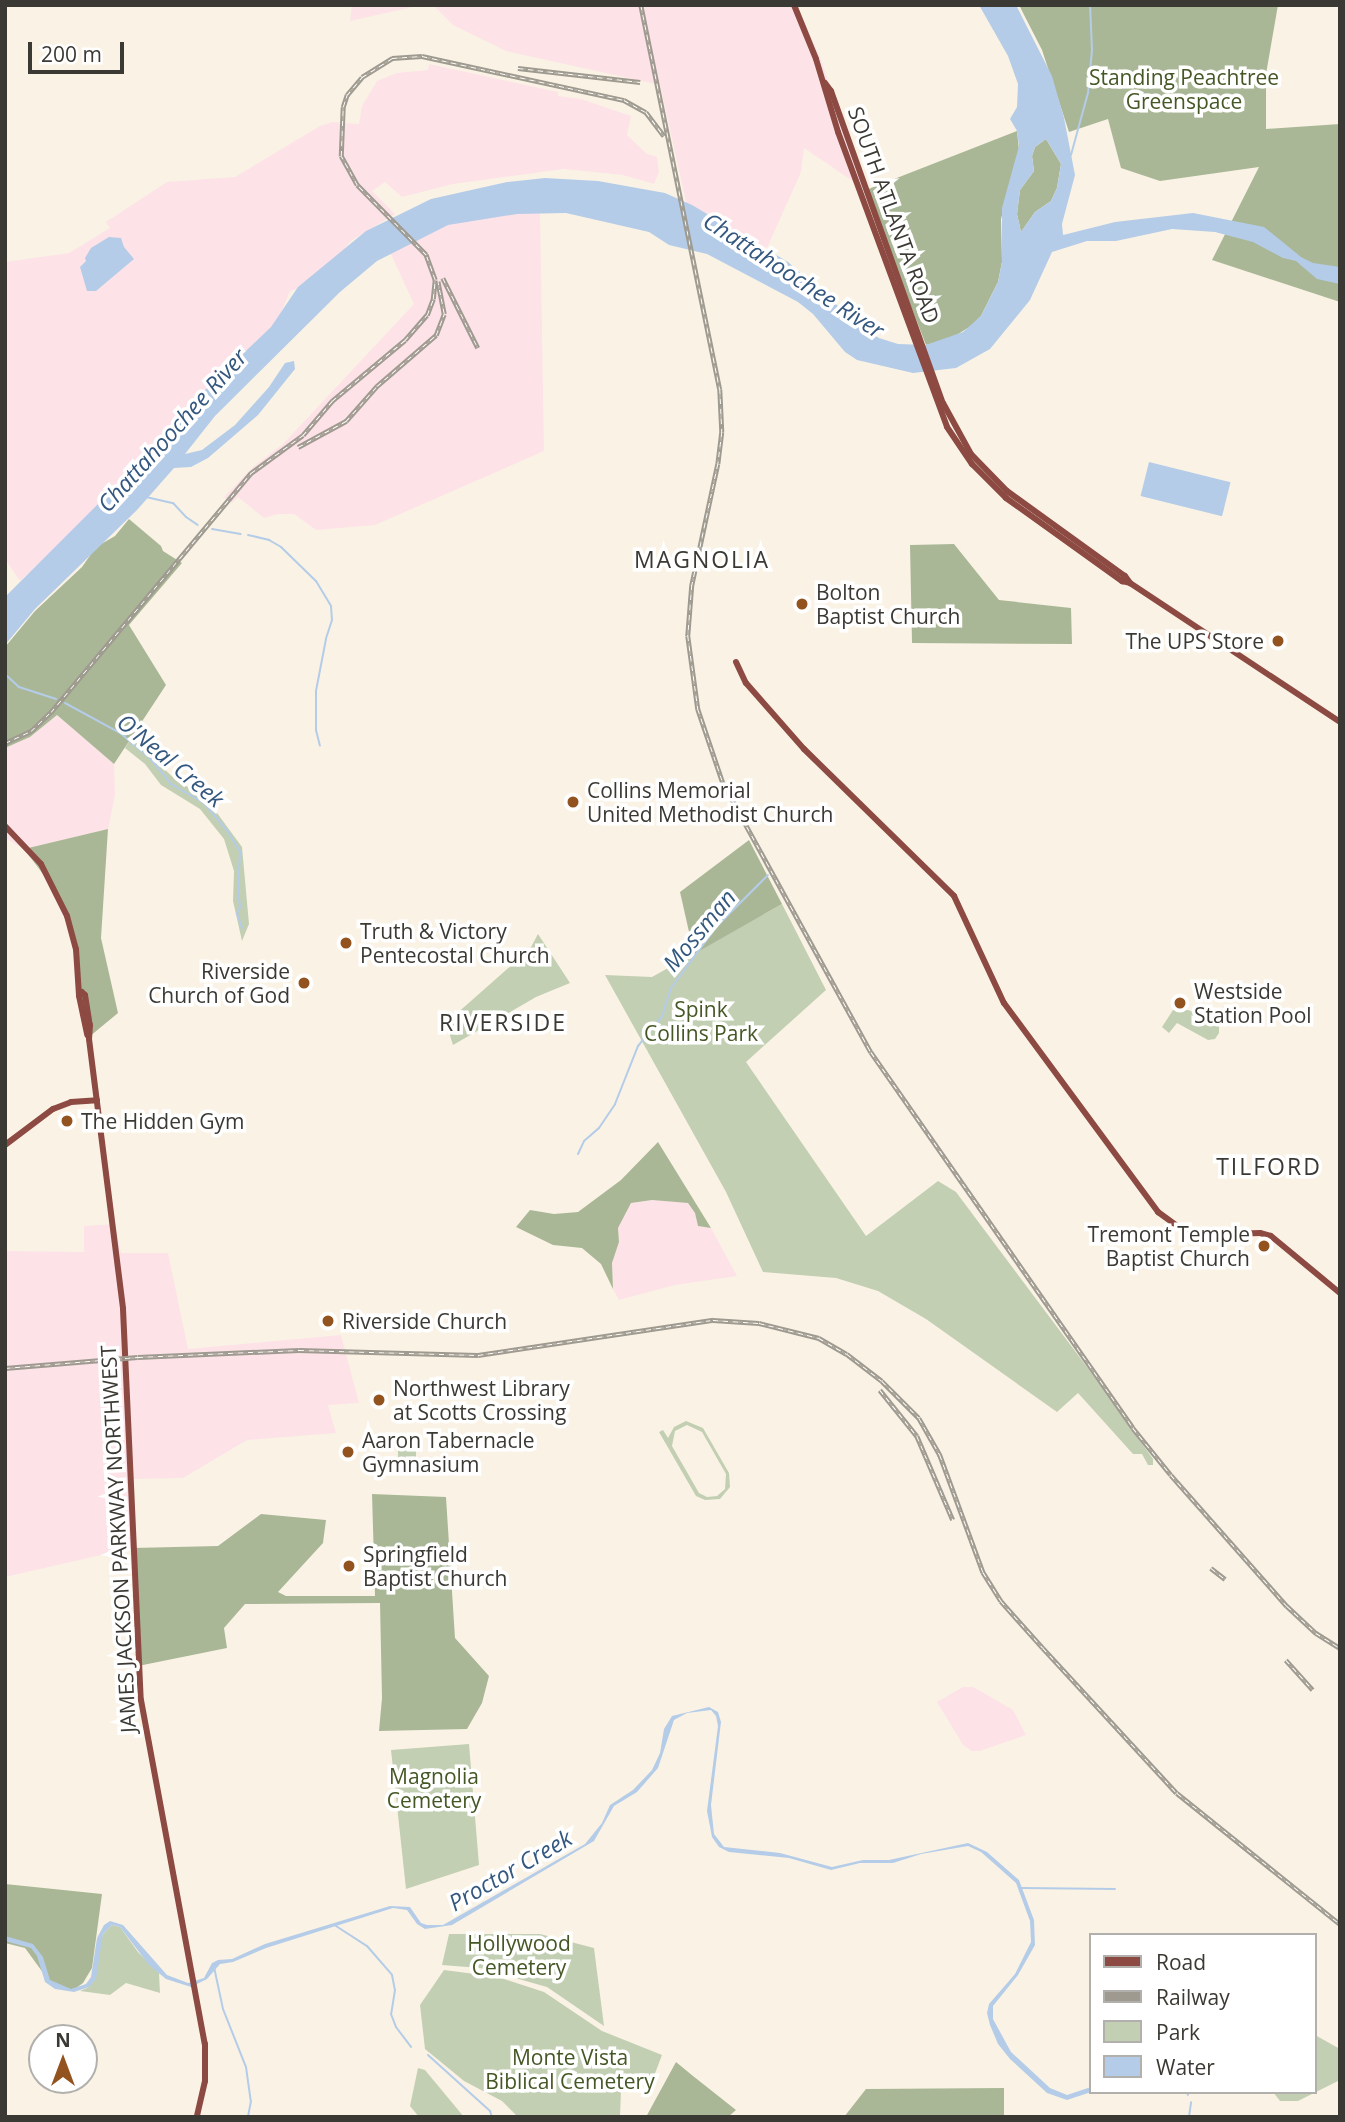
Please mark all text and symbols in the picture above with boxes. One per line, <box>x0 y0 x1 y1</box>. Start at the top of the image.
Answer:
scale bar <box>32 28 128 72</box>
text: 200 m <box>41 40 102 68</box>
park label: Standing Peachtree Greenspace <box>1089 64 1279 114</box>
street label: SOUTH ATLANTA ROAD <box>843 103 945 327</box>
water label: Chattahoochee River <box>699 206 889 344</box>
water label: Chattahoochee River <box>92 343 252 517</box>
district label: MAGNOLIA <box>635 545 769 573</box>
place label: Bolton Baptist Church <box>816 579 960 629</box>
marker: Bolton Baptist Church <box>794 596 810 612</box>
place label: The UPS Store <box>1125 628 1264 654</box>
marker: The UPS Store <box>1270 633 1286 649</box>
water label: O'Neal Creek <box>112 707 230 813</box>
place label: Collins Memorial United Methodist Church <box>587 777 833 827</box>
marker: Collins Memorial United Methodist Church <box>565 794 581 810</box>
water label: Mossman <box>657 883 741 977</box>
place label: Truth & Victory Pentecostal Church <box>360 918 550 968</box>
marker: Truth & Victory Pentecostal Church <box>338 935 354 951</box>
place label: Riverside Church of God <box>148 958 290 1008</box>
marker: Riverside Church of God <box>296 975 312 991</box>
place label: Westside Station Pool <box>1194 978 1312 1028</box>
marker: Westside Station Pool <box>1172 995 1188 1011</box>
park label: Spink Collins Park <box>644 996 758 1046</box>
district label: RIVERSIDE <box>440 1008 566 1036</box>
place label: The Hidden Gym <box>81 1108 245 1134</box>
marker: The Hidden Gym <box>59 1113 75 1129</box>
district label: TILFORD <box>1217 1152 1321 1180</box>
place label: Tremont Temple Baptist Church <box>1087 1221 1250 1271</box>
marker: Tremont Temple Baptist Church <box>1256 1238 1272 1254</box>
place label: Riverside Church <box>342 1308 507 1334</box>
marker: Riverside Church <box>320 1313 336 1329</box>
street label: JAMES JACKSON PARKWAY NORTHWEST <box>95 1344 141 1734</box>
place label: Northwest Library at Scotts Crossing <box>393 1375 570 1425</box>
marker: Northwest Library at Scotts Crossing <box>371 1392 387 1408</box>
place label: Aaron Tabernacle Gymnasium <box>362 1427 535 1477</box>
marker: Aaron Tabernacle Gymnasium <box>340 1444 356 1460</box>
place label: Springfield Baptist Church <box>363 1541 507 1591</box>
marker: Springfield Baptist Church <box>341 1558 357 1574</box>
park label: Magnolia Cemetery <box>387 1763 481 1813</box>
water label: Proctor Creek <box>443 1824 577 1916</box>
park label: Hollywood Cemetery <box>467 1930 571 1980</box>
legend <box>1090 1933 1317 2094</box>
text: Road <box>1156 1948 1206 1976</box>
text: Railway <box>1156 1983 1230 2011</box>
text: Park <box>1156 2018 1200 2046</box>
north arrow <box>28 2024 98 2094</box>
text: N <box>55 2027 71 2053</box>
park label: Monte Vista Biblical Cemetery <box>485 2044 655 2094</box>
text: Water <box>1156 2053 1215 2081</box>

